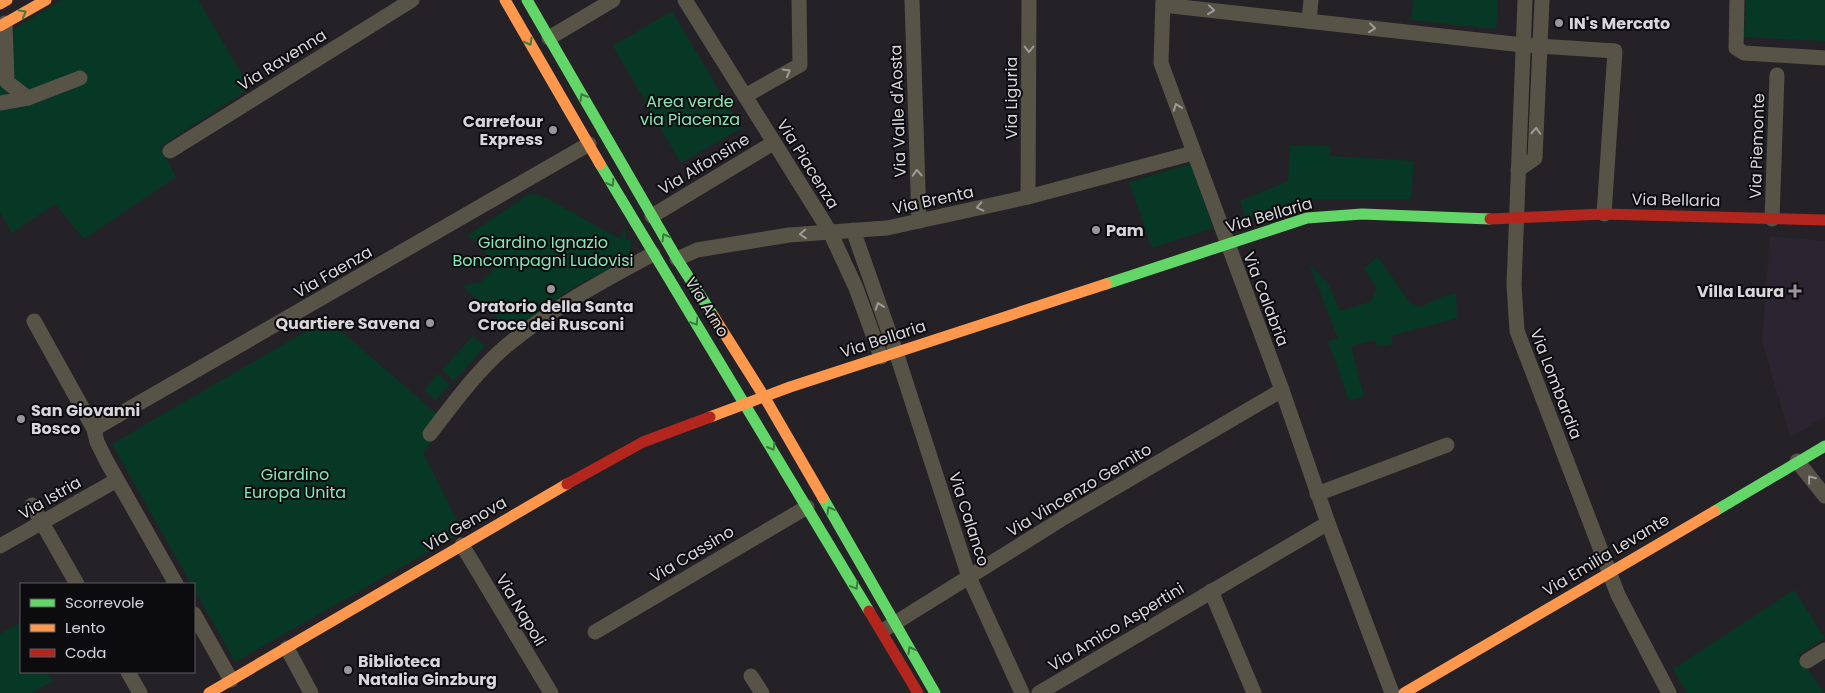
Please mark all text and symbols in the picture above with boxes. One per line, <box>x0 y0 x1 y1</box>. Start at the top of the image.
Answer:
one-way arrow <box>1207 4 1215 15</box>
one-way arrow <box>18 9 27 19</box>
place label: IN's Mercato <box>1569 12 1670 35</box>
marker: IN's Mercato <box>1553 17 1565 29</box>
one-way arrow <box>1369 23 1377 34</box>
street label: Via Ravenna <box>233 24 331 96</box>
one-way arrow <box>523 37 533 46</box>
street label: Via Valle d'Aosta <box>884 44 912 178</box>
one-way arrow <box>1024 45 1034 53</box>
street label: Via Liguria <box>1000 57 1023 139</box>
one-way arrow <box>782 68 791 78</box>
park label: Area verde via Piacenza <box>640 90 740 131</box>
one-way arrow <box>580 93 590 102</box>
street label: Via Piemonte <box>1744 93 1770 199</box>
one-way arrow <box>1173 103 1183 111</box>
place label: Carrefour Express <box>463 110 543 151</box>
street label: Via Piacenza <box>771 115 845 213</box>
marker: Carrefour Express <box>547 124 559 136</box>
one-way arrow <box>1531 126 1542 134</box>
street label: Via Alfonsine <box>654 128 754 200</box>
one-way arrow <box>912 168 922 176</box>
one-way arrow <box>605 177 615 186</box>
street label: Via Brenta <box>890 180 976 220</box>
street label: Via Bellaria <box>1631 188 1721 212</box>
street label: Via Bellaria <box>1223 192 1315 238</box>
one-way arrow <box>976 202 985 212</box>
place label: Pam <box>1106 219 1144 242</box>
marker: Pam <box>1090 224 1102 236</box>
one-way arrow <box>798 228 806 239</box>
park label: Giardino Ignazio Boncompagni Ludovisi <box>452 231 634 272</box>
one-way arrow <box>661 234 671 243</box>
street label: Via Faenza <box>290 240 376 304</box>
street label: Via Calabria <box>1237 249 1295 349</box>
street label: Via Arno <box>679 272 735 342</box>
place label: Villa Laura <box>1697 280 1784 303</box>
marker: Oratorio della Santa Croce dei Rusconi <box>545 283 557 295</box>
marker: Villa Laura <box>1788 284 1802 298</box>
place label: Oratorio della Santa Croce dei Rusconi <box>468 295 634 336</box>
one-way arrow <box>875 302 885 311</box>
place label: Quartiere Savena <box>276 312 420 335</box>
street label: Via Bellaria <box>837 314 929 364</box>
one-way arrow <box>689 316 698 325</box>
marker: Quartiere Savena <box>424 317 436 329</box>
street label: Via Lombardia <box>1524 325 1588 443</box>
place label: San Giovanni Bosco <box>31 399 140 440</box>
marker: San Giovanni Bosco <box>15 413 27 425</box>
street label: Via Vincenzo Gemito <box>1002 438 1156 542</box>
one-way arrow <box>765 441 775 450</box>
park label: Giardino Europa Unita <box>244 463 346 504</box>
street label: Via Calanco <box>943 469 995 569</box>
street label: Via Istria <box>15 471 85 525</box>
one-way arrow <box>1809 476 1817 485</box>
street label: Via Genova <box>419 491 511 557</box>
one-way arrow <box>826 506 836 515</box>
street label: Via Emilia Levante <box>1538 508 1674 602</box>
street label: Via Cassino <box>646 520 738 588</box>
street label: Via Napoli <box>490 569 552 651</box>
street label: Via Amico Aspertini <box>1044 577 1188 677</box>
one-way arrow <box>848 581 858 590</box>
legend <box>20 583 195 673</box>
text: Scorrevole <box>65 592 144 613</box>
text: Lento <box>65 617 105 638</box>
text: Coda <box>65 642 106 663</box>
one-way arrow <box>907 647 917 656</box>
place label: Biblioteca Natalia Ginzburg <box>358 650 497 691</box>
marker: Biblioteca Natalia Ginzburg <box>342 664 354 676</box>

